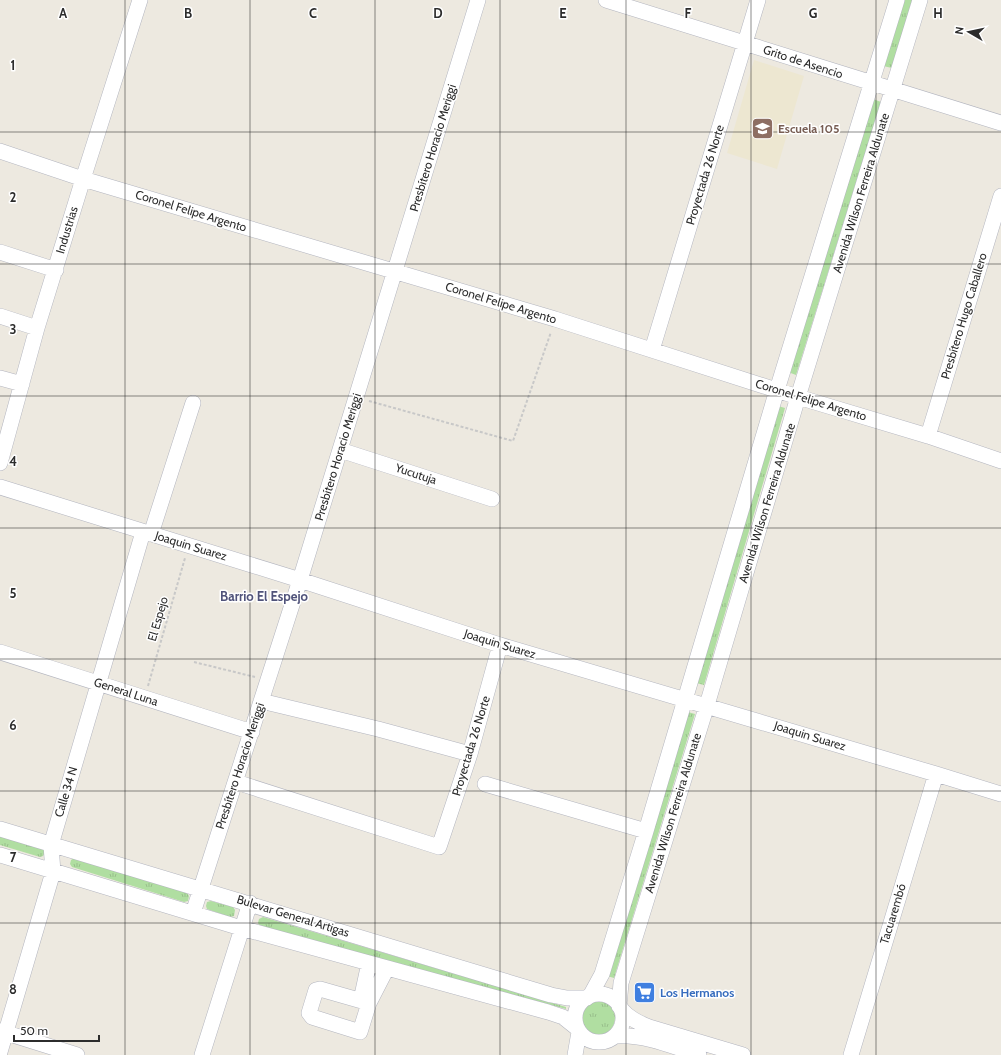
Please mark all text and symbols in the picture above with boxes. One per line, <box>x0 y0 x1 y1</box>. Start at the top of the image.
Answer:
text: A <box>59 5 68 21</box>
text: B <box>184 5 192 21</box>
text: C <box>309 5 317 21</box>
text: D <box>433 5 443 21</box>
text: E <box>559 5 567 21</box>
text: F <box>685 5 692 21</box>
text: G <box>809 5 818 21</box>
text: H <box>933 5 943 21</box>
north arrow <box>949 12 989 52</box>
text: N <box>952 25 967 35</box>
street label: Grito de Asencio <box>761 42 845 82</box>
text: 1 <box>11 57 15 73</box>
street label: Presbítero Horacio Meriggi <box>406 82 459 213</box>
street label: Avenida Wilson Ferreira Aldunate <box>829 111 892 275</box>
school or university icon: Escuela 105 <box>750 116 776 142</box>
place label: Escuela 105 <box>778 121 839 136</box>
street label: Proyectada 26 Norte <box>682 123 727 227</box>
street label: Coronel Felipe Argento <box>134 186 249 235</box>
text: 2 <box>10 189 17 205</box>
street label: Industrias <box>52 204 81 255</box>
street label: Presbítero Hugo Caballero <box>937 251 990 381</box>
street label: Coronel Felipe Argento <box>444 278 559 327</box>
text: 3 <box>9 321 17 337</box>
street label: Coronel Felipe Argento <box>754 375 869 424</box>
street label: Presbítero Horacio Meriggi <box>311 391 364 522</box>
street label: Avenida Wilson Ferreira Aldunate <box>735 421 798 585</box>
text: 4 <box>9 453 17 469</box>
street label: Yucutuja <box>393 459 439 487</box>
street label: Joaquin Suarez <box>152 527 229 564</box>
text: 5 <box>10 585 17 601</box>
district label: Barrio El Espejo <box>220 588 309 604</box>
street label: El Espejo <box>144 594 171 643</box>
street label: Joaquin Suarez <box>461 625 538 662</box>
street label: General Luna <box>92 674 160 709</box>
street label: Proyectada 26 Norte <box>448 694 493 798</box>
street label: Presbítero Horacio Meriggi <box>212 701 267 831</box>
text: 6 <box>9 717 17 733</box>
street label: Joaquin Suarez <box>771 717 848 754</box>
street label: Avenida Wilson Ferreira Aldunate <box>641 731 704 895</box>
street label: Calle 34 N <box>51 765 80 819</box>
text: 7 <box>10 849 17 865</box>
street label: Tacuarembó <box>876 881 909 946</box>
street label: Bulevar General Artigas <box>235 891 351 940</box>
supermarket icon: Los Hermanos <box>631 980 657 1006</box>
text: 8 <box>9 981 17 997</box>
place label: Los Hermanos <box>660 985 734 1000</box>
scale bar <box>14 1017 99 1043</box>
text: 50 m <box>20 1023 48 1038</box>

